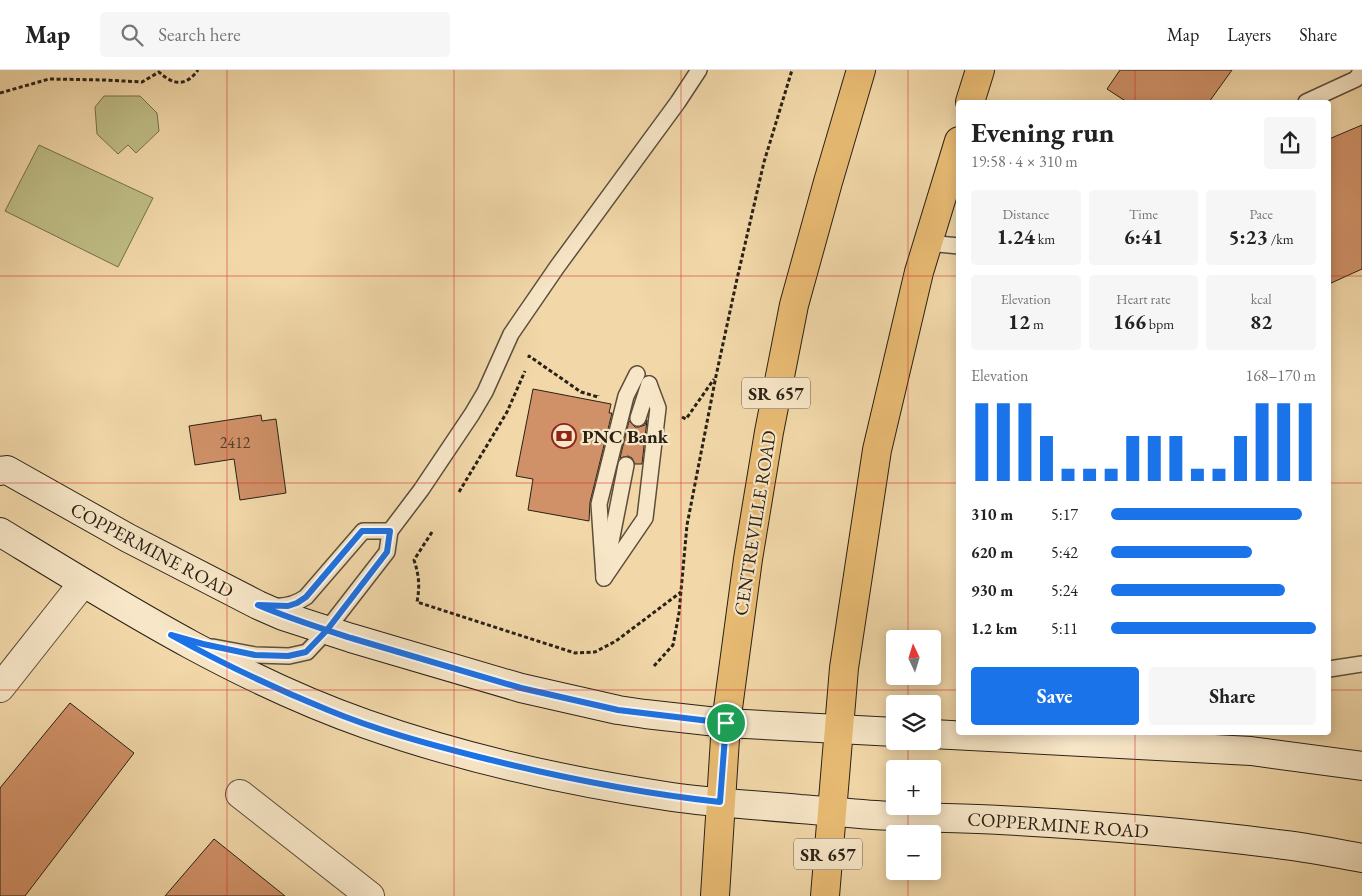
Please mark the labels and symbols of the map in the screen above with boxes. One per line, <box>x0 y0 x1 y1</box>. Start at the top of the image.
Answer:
road number: SR 657 <box>742 377 810 408</box>
bank icon: PNC Bank <box>551 423 577 449</box>
place label: PNC Bank <box>582 424 669 449</box>
street label: CENTREVILLE ROAD <box>728 429 782 617</box>
house number: 2412 <box>220 432 251 453</box>
street label: COPPERMINE ROAD <box>66 496 238 604</box>
north arrow <box>886 630 941 685</box>
pin <box>705 702 747 744</box>
street label: COPPERMINE ROAD <box>967 806 1149 844</box>
road number: SR 657 <box>794 839 862 870</box>

